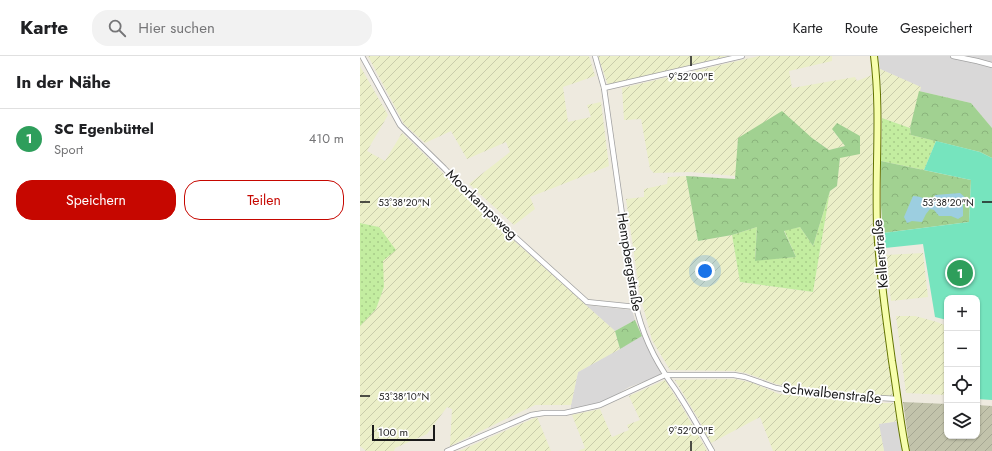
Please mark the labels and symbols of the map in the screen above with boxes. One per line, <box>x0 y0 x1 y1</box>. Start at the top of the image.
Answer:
text: 9°52'00"E <box>669 69 713 84</box>
street label: Moorkampsweg <box>441 164 523 244</box>
text: 53°38'20"N <box>378 195 430 210</box>
text: 53°38'20"N <box>922 195 974 210</box>
street label: Hempbergstraße <box>612 211 648 313</box>
street label: Kellerstraße <box>867 219 893 289</box>
pin: 1 <box>947 258 973 288</box>
your location <box>695 261 715 281</box>
street label: Schwalbenstraße <box>782 378 882 408</box>
text: 53°38'10"N <box>379 389 429 404</box>
scale bar <box>372 423 435 442</box>
text: 9°52'00"E <box>669 423 713 438</box>

